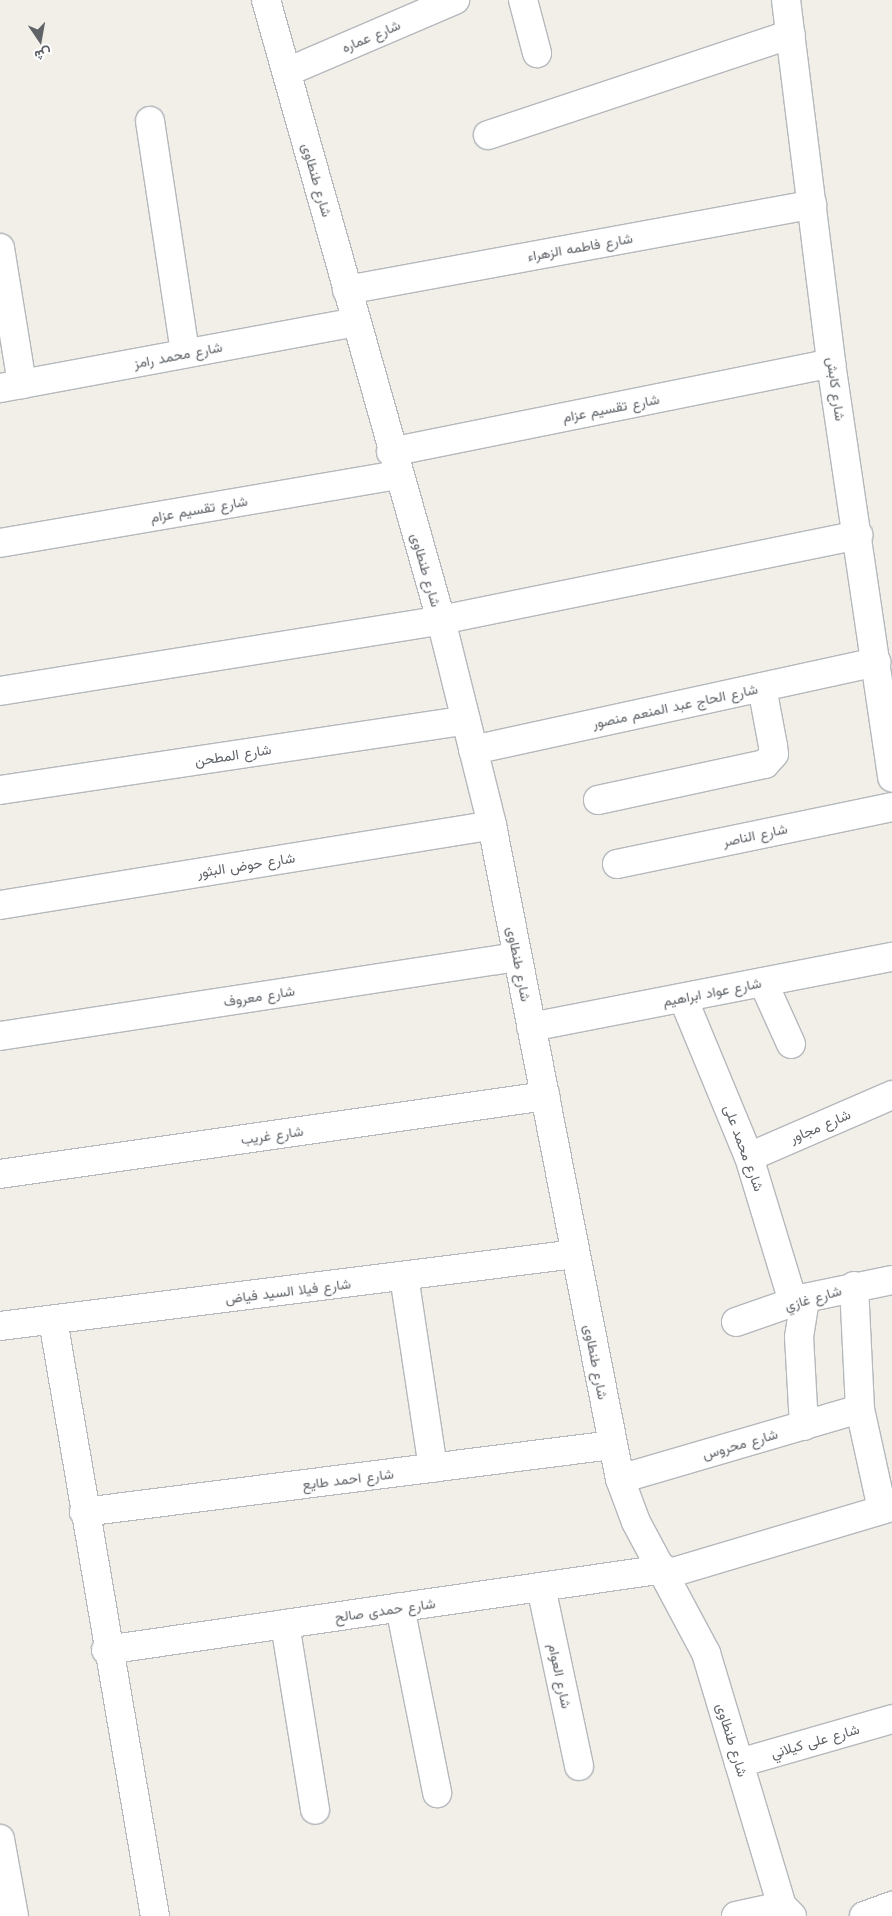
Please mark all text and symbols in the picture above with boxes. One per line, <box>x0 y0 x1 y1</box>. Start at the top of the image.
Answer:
north arrow <box>15 15 65 65</box>
street label: شارع عماره <box>339 16 403 56</box>
text: ش <box>33 45 53 64</box>
street label: شارع طنطاوى <box>298 141 336 219</box>
street label: شارع فاطمه الزهراء <box>526 229 634 265</box>
street label: شارع محمد رامز <box>132 338 224 372</box>
street label: شارع كابش <box>823 356 849 422</box>
street label: شارع تقسيم عزام <box>561 390 661 426</box>
street label: شارع تقسيم عزام <box>149 492 249 526</box>
street label: شارع طنطاوى <box>407 531 445 609</box>
street label: شارع الحاج عبد المنعم منصور <box>591 680 759 732</box>
street label: شارع المطحن <box>194 741 272 769</box>
street label: شارع الناصر <box>721 820 789 850</box>
street label: شارع حوض البثور <box>196 849 296 881</box>
street label: شارع طنطاوى <box>504 925 534 1003</box>
street label: شارع عواد ابراهيم <box>661 974 763 1010</box>
street label: شارع معروف <box>222 982 296 1010</box>
street label: شارع محمد على <box>721 1102 767 1194</box>
street label: شارع مجاور <box>787 1106 853 1146</box>
street label: شارع غريب <box>240 1122 304 1148</box>
street label: شارع فيلا السيد فياض <box>224 1275 352 1307</box>
street label: شارع غازي <box>783 1282 843 1314</box>
street label: شارع طنطاوى <box>581 1323 611 1401</box>
street label: شارع محروس <box>700 1425 780 1463</box>
street label: شارع احمد طايع <box>301 1465 395 1493</box>
street label: شارع حمدى صالح <box>334 1595 436 1625</box>
street label: شارع العوام <box>545 1642 575 1710</box>
street label: شارع طنطاوى <box>713 1701 751 1779</box>
street label: شارع على كيلاني <box>769 1720 861 1762</box>

